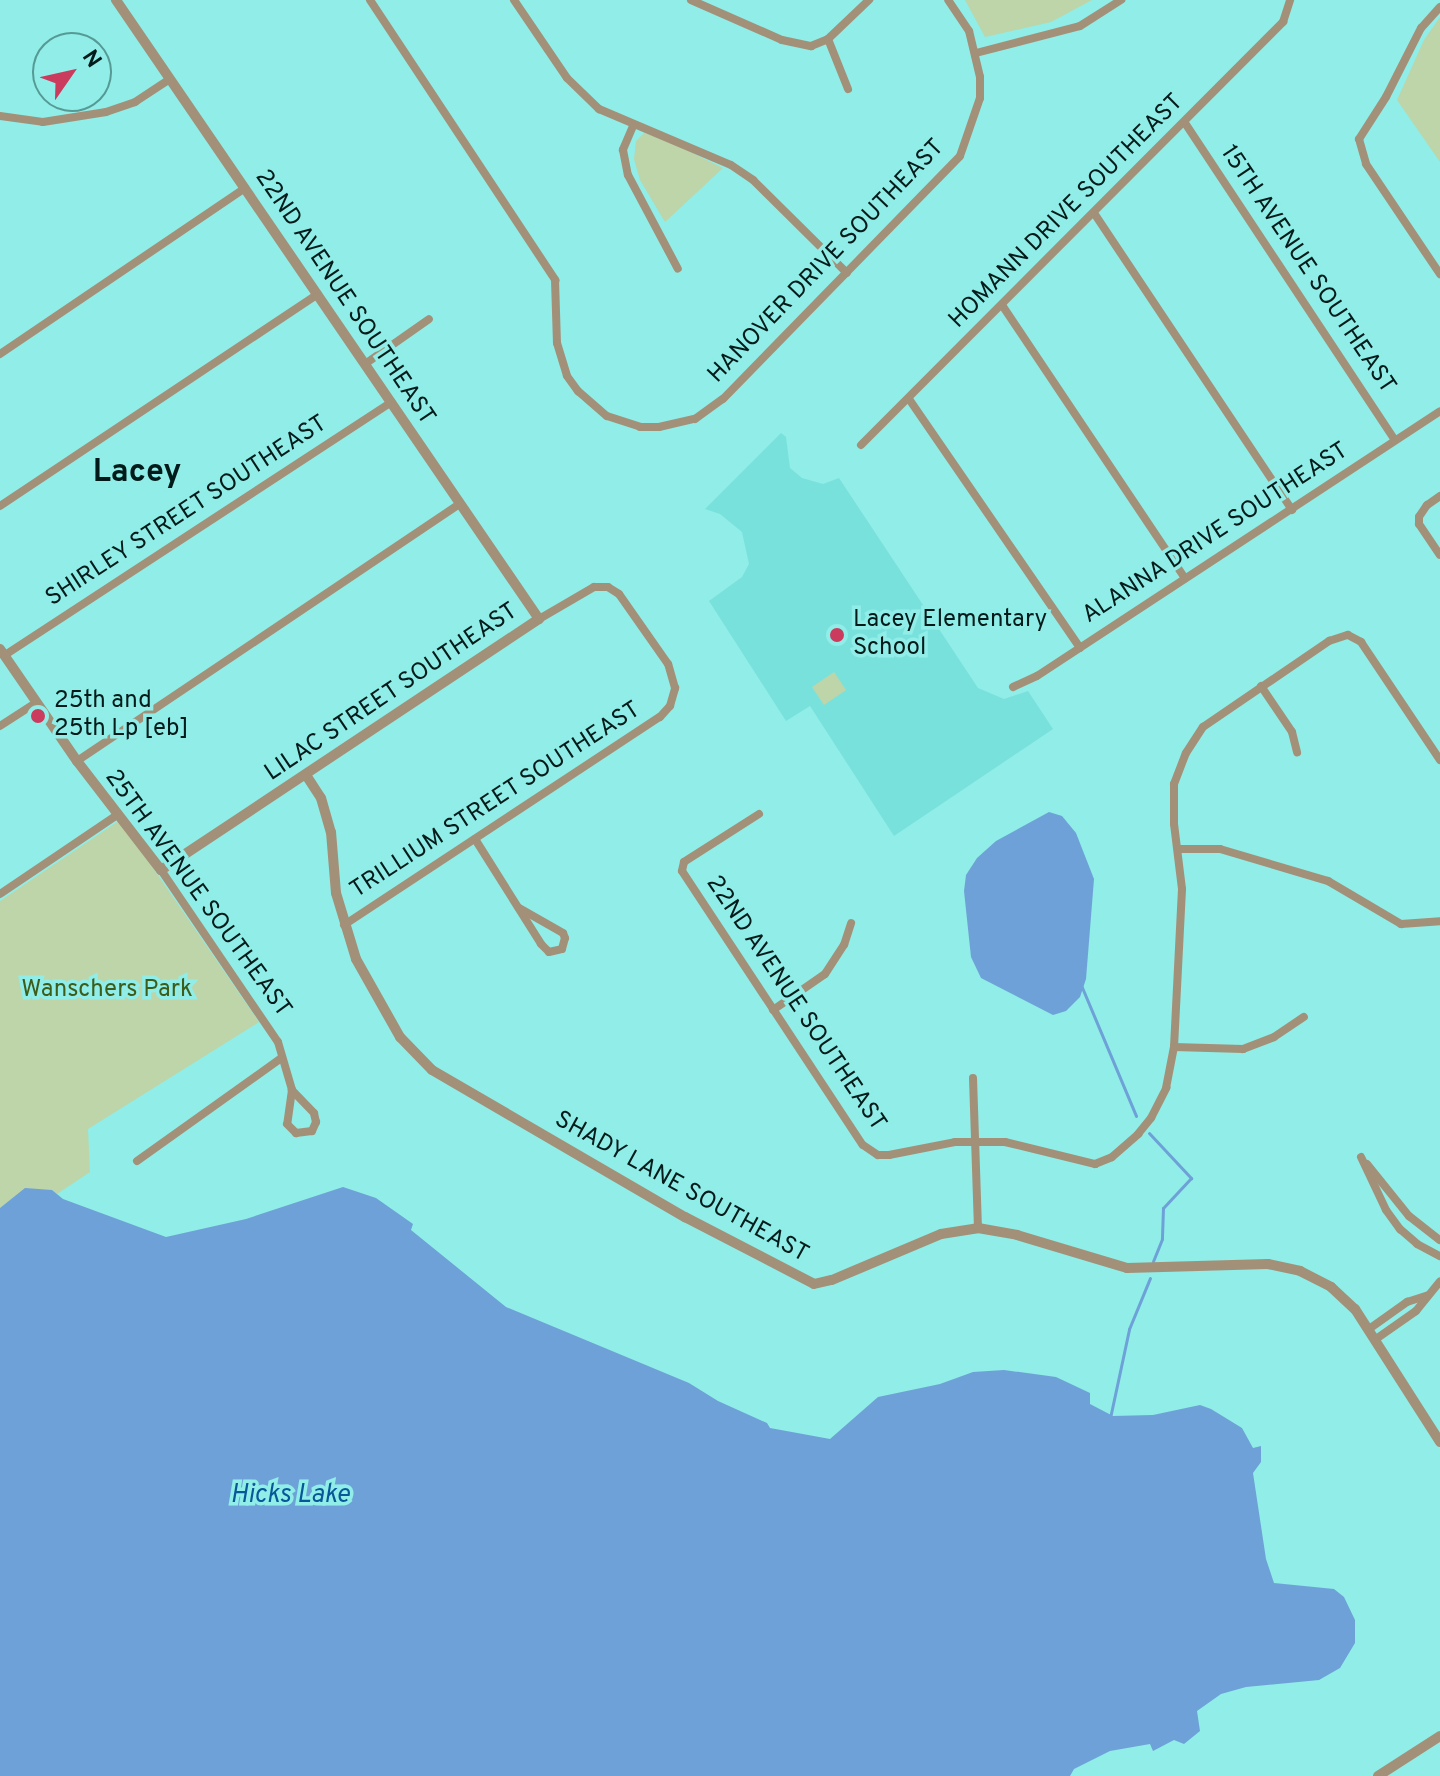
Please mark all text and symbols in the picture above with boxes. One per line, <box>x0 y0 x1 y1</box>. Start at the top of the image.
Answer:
north arrow <box>32 32 112 112</box>
text: N <box>75 45 106 74</box>
street label: HOMANN DRIVE SOUTHEAST <box>944 89 1190 335</box>
street label: HANOVER DRIVE SOUTHEAST <box>703 134 951 390</box>
street label: 15TH AVENUE SOUTHEAST <box>1213 140 1401 400</box>
street label: 22ND AVENUE SOUTHEAST <box>247 165 441 431</box>
street label: SHIRLEY STREET SOUTHEAST <box>40 410 334 614</box>
street label: ALANNA DRIVE SOUTHEAST <box>1077 437 1355 631</box>
district label: Lacey <box>93 454 181 492</box>
street label: LILAC STREET SOUTHEAST <box>260 597 524 789</box>
place label: Lacey Elementary School <box>853 607 1047 663</box>
marker: Lacey Elementary School <box>828 626 846 644</box>
place label: 25th and 25th Lp [eb] <box>54 688 188 744</box>
street label: TRILLIUM STREET SOUTHEAST <box>345 696 647 906</box>
marker: 25th and 25th Lp [eb] <box>29 707 47 725</box>
street label: 25TH AVENUE SOUTHEAST <box>97 764 297 1024</box>
street label: 22ND AVENUE SOUTHEAST <box>698 871 892 1137</box>
park label: Wanschers Park <box>21 977 193 1005</box>
street label: SHADY LANE SOUTHEAST <box>549 1106 813 1270</box>
water label: Hicks Lake <box>230 1480 350 1512</box>

